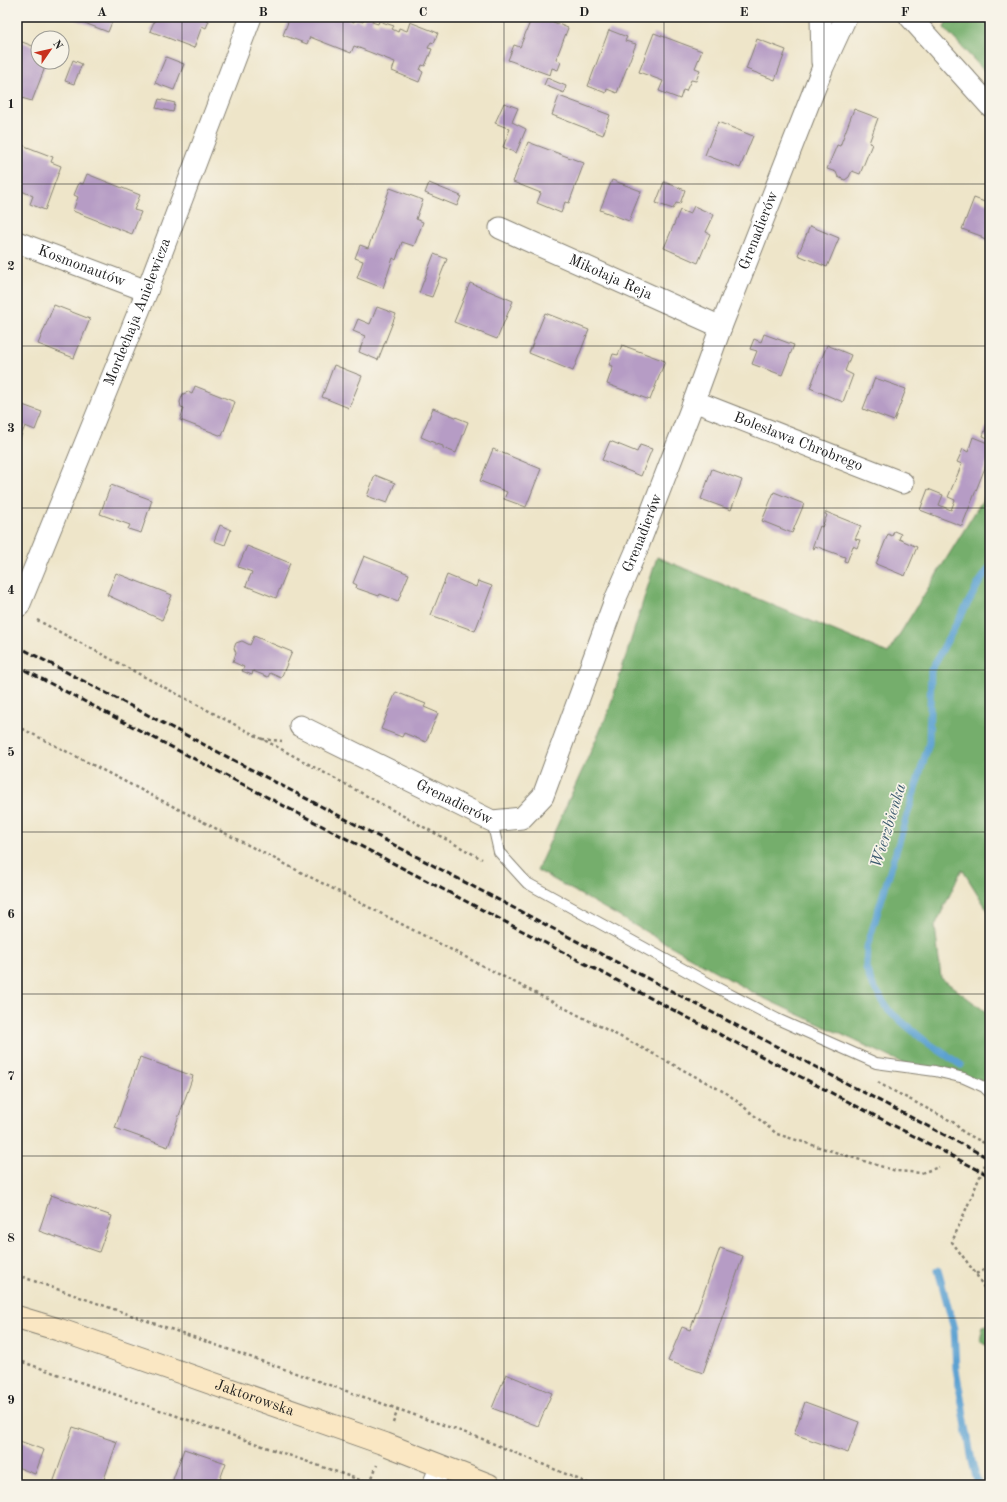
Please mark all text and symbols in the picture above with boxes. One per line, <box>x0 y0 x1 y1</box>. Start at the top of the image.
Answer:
text: A <box>97 6 107 19</box>
text: B <box>258 6 268 19</box>
text: C <box>419 6 427 19</box>
text: D <box>579 6 589 19</box>
text: E <box>740 6 749 19</box>
text: F <box>901 6 910 19</box>
north arrow <box>30 30 70 70</box>
text: N <box>50 39 64 52</box>
text: 1 <box>7 98 15 111</box>
street label: Grenadierów <box>737 189 781 272</box>
street label: Mordechaja Anielewicza <box>102 236 174 388</box>
street label: Kosmonautów <box>36 243 128 290</box>
street label: Mikołaja Reja <box>566 252 655 303</box>
text: 2 <box>7 260 15 273</box>
street label: Bolesława Chrobrego <box>732 410 865 474</box>
text: 3 <box>7 422 15 435</box>
street label: Grenadierów <box>620 491 665 575</box>
text: 4 <box>7 584 15 597</box>
text: 5 <box>7 746 15 759</box>
street label: Grenadierów <box>414 777 495 828</box>
water label: Wierzbienka <box>869 781 910 870</box>
text: 6 <box>7 908 15 921</box>
text: 7 <box>7 1070 15 1083</box>
text: 8 <box>7 1232 15 1245</box>
street label: Jaktorowska <box>213 1377 297 1419</box>
text: 9 <box>7 1394 15 1407</box>

